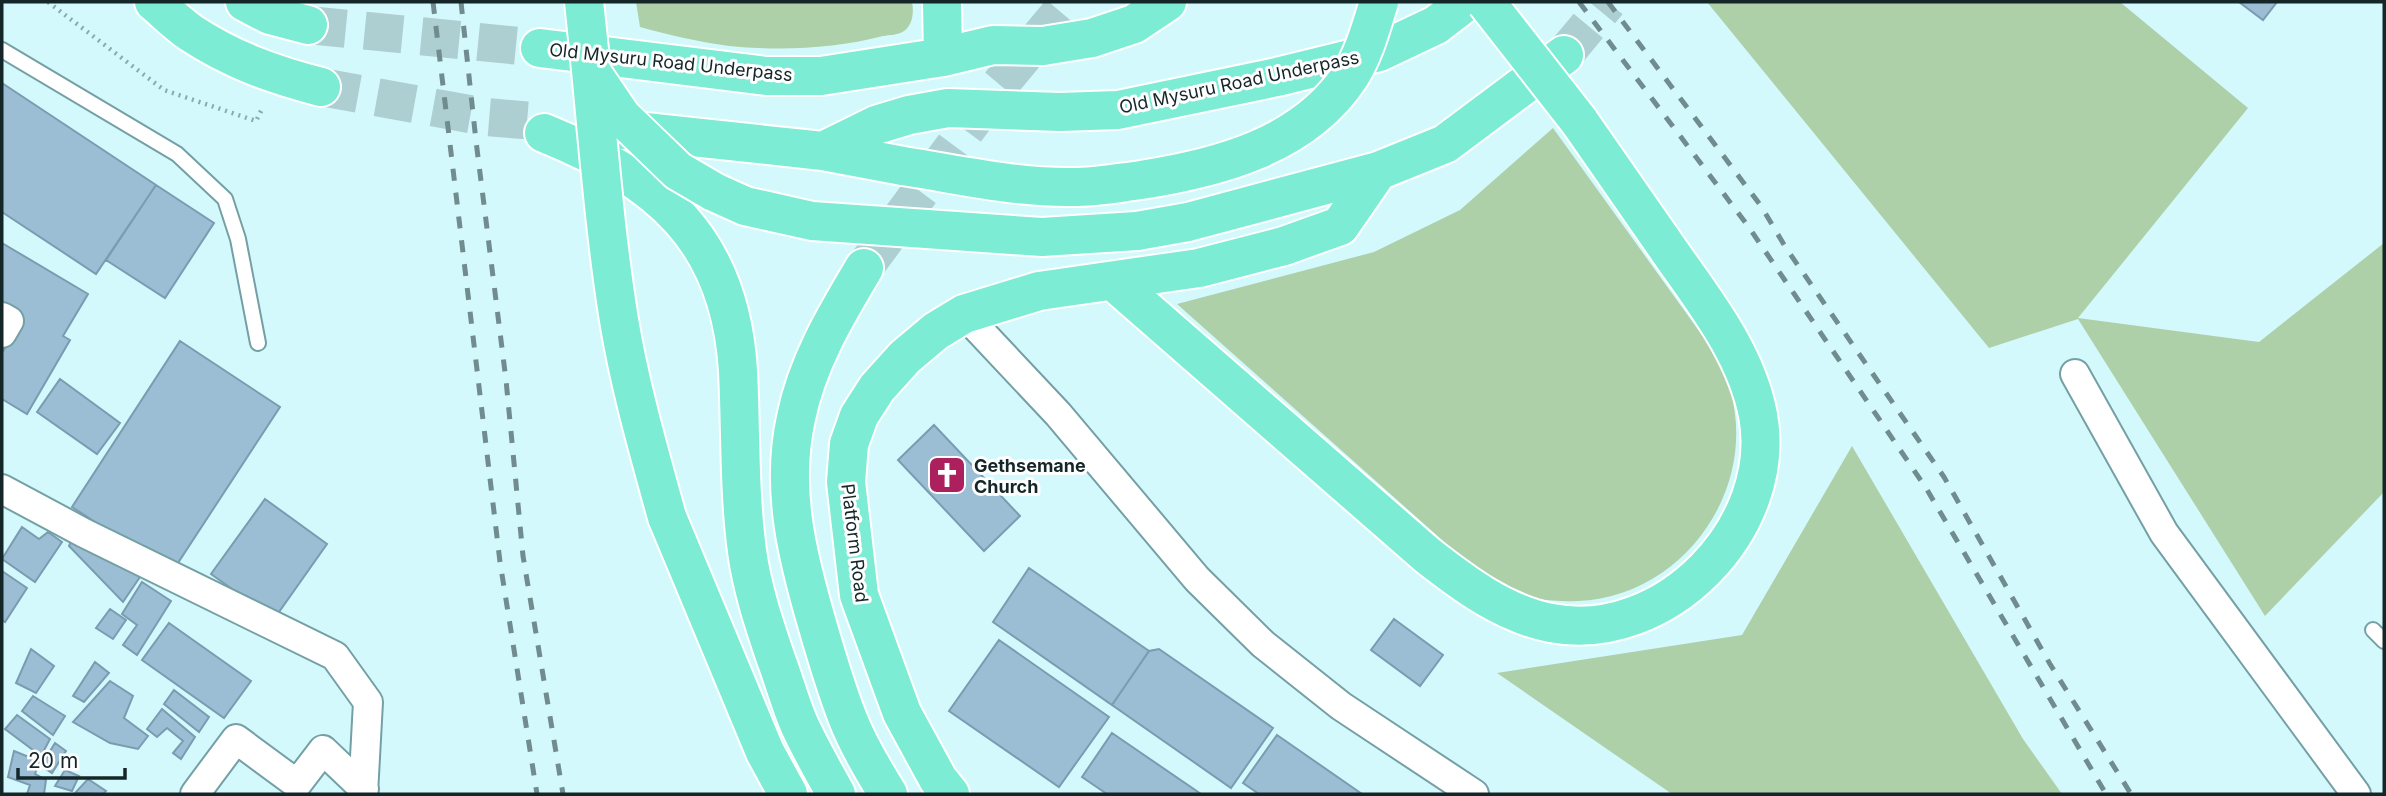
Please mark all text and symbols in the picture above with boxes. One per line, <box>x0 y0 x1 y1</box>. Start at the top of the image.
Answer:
street label: Old Mysuru Road Underpass <box>548 39 794 85</box>
street label: Old Mysuru Road Underpass <box>1117 46 1361 118</box>
church icon: Gethsemane Church <box>926 454 968 496</box>
place label: Gethsemane Church <box>974 455 1086 497</box>
street label: Platform Road <box>837 482 873 604</box>
scale bar <box>18 736 124 780</box>
text: 20 m <box>28 748 78 773</box>

